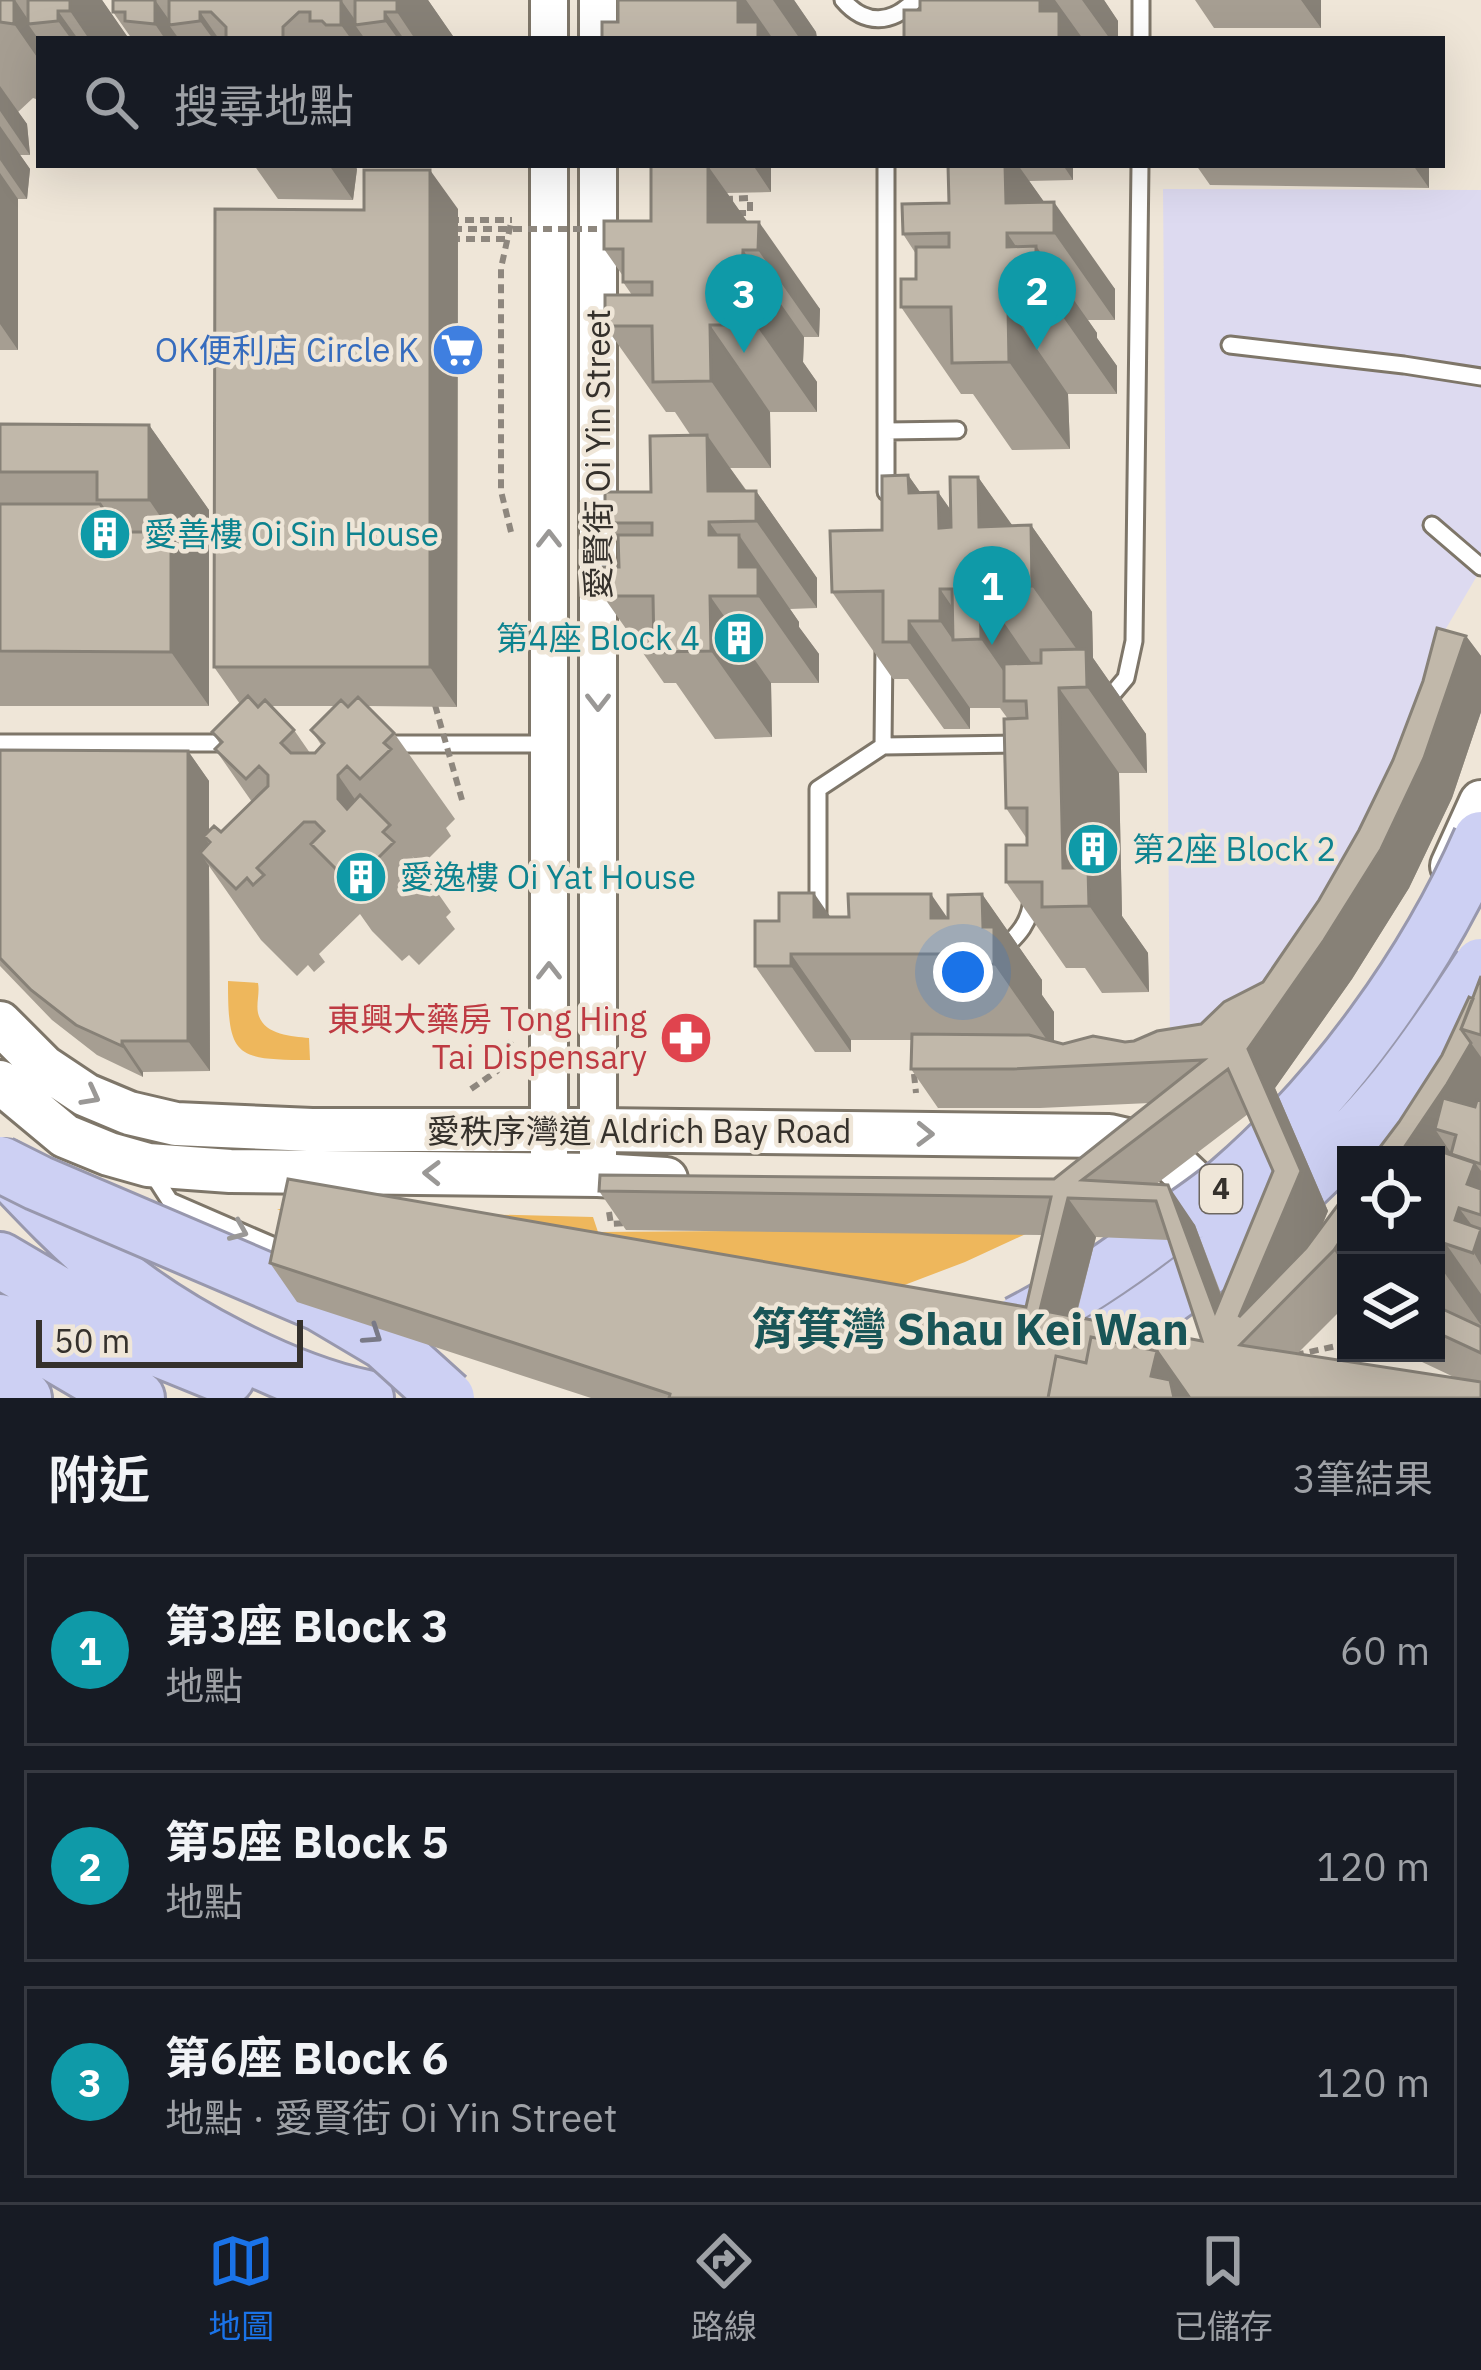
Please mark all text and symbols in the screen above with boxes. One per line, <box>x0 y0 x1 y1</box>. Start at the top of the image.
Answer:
search box <box>36 36 1445 168</box>
icon: search <box>78 69 144 135</box>
text: 搜尋地點 <box>174 76 354 134</box>
pin: 2 <box>998 251 1076 350</box>
pin: 3 <box>705 254 783 353</box>
street label: 愛賢街 Oi Yin Street <box>576 309 619 599</box>
supermarket icon: OK便利店 Circle K <box>430 322 486 378</box>
place label: OK便利店 Circle K <box>155 328 419 371</box>
building icon: 愛善樓 Oi Sin House <box>77 506 133 562</box>
place label: 愛善樓 Oi Sin House <box>144 512 439 555</box>
one-way arrow <box>536 529 562 547</box>
pin: 1 <box>953 546 1031 645</box>
building icon: 第4座 Block 4 <box>711 610 767 666</box>
place label: 第4座 Block 4 <box>496 616 700 659</box>
one-way arrow <box>585 694 611 712</box>
building icon: 第2座 Block 2 <box>1065 821 1121 877</box>
place label: 第2座 Block 2 <box>1132 827 1336 870</box>
building icon: 愛逸樓 Oi Yat House <box>333 849 389 905</box>
place label: 愛逸樓 Oi Yat House <box>400 855 696 898</box>
your location <box>933 942 993 1002</box>
one-way arrow <box>536 961 562 979</box>
place label: 東興大藥房 Tong Hing Tai Dispensary <box>327 997 648 1078</box>
pharmacy icon: 東興大藥房 Tong Hing Tai Dispensary <box>658 1010 714 1066</box>
one-way arrow <box>78 1082 99 1105</box>
street label: 愛秩序灣道 Aldrich Bay Road <box>427 1109 851 1152</box>
one-way arrow <box>916 1120 935 1146</box>
map controls <box>1337 1146 1445 1362</box>
button: locate <box>1337 1146 1445 1254</box>
one-way arrow <box>422 1161 441 1187</box>
road number: 4 <box>1200 1165 1242 1213</box>
one-way arrow <box>227 1216 248 1240</box>
button: layers <box>1337 1254 1445 1362</box>
district label: 筲箕灣 Shau Kei Wan <box>751 1299 1189 1357</box>
scale bar <box>36 1314 303 1367</box>
text: 50 m <box>54 1319 130 1362</box>
one-way arrow <box>360 1321 382 1343</box>
text: 附近 <box>48 1446 150 1512</box>
text: 3筆結果 <box>1293 1453 1433 1504</box>
text: 第3座 Block 3 <box>165 1596 449 1654</box>
text: 1 <box>78 1625 102 1676</box>
text: 60 m <box>1340 1625 1430 1676</box>
text: 地點 <box>165 1660 243 1711</box>
text: 第5座 Block 5 <box>165 1812 449 1870</box>
text: 2 <box>78 1841 102 1892</box>
text: 120 m <box>1317 1841 1430 1892</box>
text: 地點 <box>165 1876 243 1927</box>
text: 第6座 Block 6 <box>165 2028 449 2086</box>
text: 3 <box>78 2057 102 2108</box>
text: 120 m <box>1317 2057 1430 2108</box>
text: 地點 · 愛賢街 Oi Yin Street <box>165 2092 617 2143</box>
tab: 地圖 <box>208 2228 274 2348</box>
tab: 路線 <box>691 2228 757 2348</box>
tab: 已儲存 <box>1174 2228 1273 2348</box>

